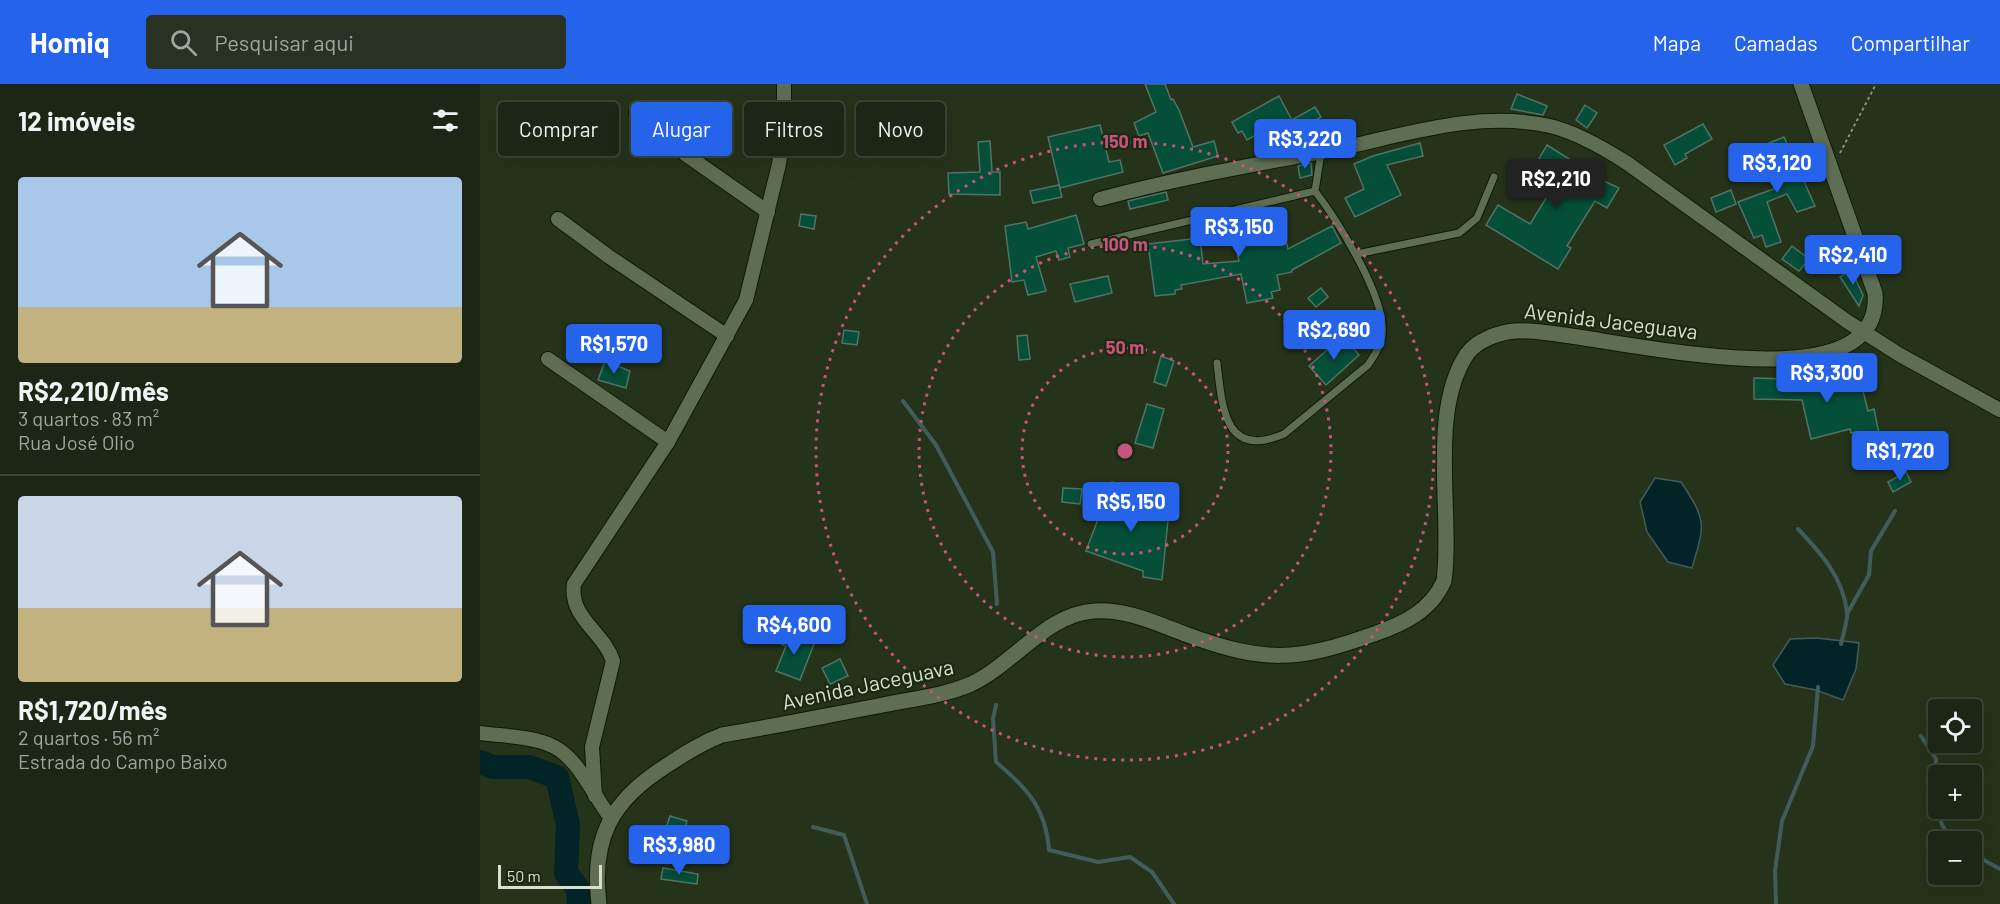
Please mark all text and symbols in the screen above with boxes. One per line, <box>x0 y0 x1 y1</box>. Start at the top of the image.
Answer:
search box <box>146 15 566 69</box>
text: Homiq <box>30 25 110 59</box>
icon: search <box>167 26 200 59</box>
text: Pesquisar aqui <box>215 29 354 55</box>
text: Mapa <box>1653 30 1701 55</box>
text: Camadas <box>1734 30 1818 55</box>
text: Compartilhar <box>1851 30 1970 55</box>
chip: Comprar <box>498 102 619 156</box>
chip: Alugar <box>631 102 732 156</box>
chip: Filtros <box>744 102 844 156</box>
chip: Novo <box>856 102 945 156</box>
icon: filters <box>429 104 462 137</box>
text: 12 imóveis <box>18 105 135 136</box>
pin: R$3,220 <box>1250 119 1360 170</box>
text: R$3,220 <box>1268 126 1342 150</box>
text: 150 m <box>1103 130 1147 152</box>
pin: R$3,120 <box>1722 143 1832 194</box>
text: R$3,120 <box>1742 150 1812 174</box>
pin: R$2,210 <box>1501 159 1611 210</box>
text: R$2,210 <box>1521 166 1591 190</box>
pin: R$3,150 <box>1184 207 1294 258</box>
text: R$3,150 <box>1204 214 1274 238</box>
icon: home <box>186 216 294 324</box>
text: 100 m <box>1102 233 1148 255</box>
pin: R$2,410 <box>1798 235 1908 286</box>
text: R$2,410 <box>1819 242 1887 266</box>
street label: Avenida Jaceguava <box>1523 297 1699 344</box>
pin: R$2,690 <box>1279 310 1389 361</box>
text: R$2,690 <box>1298 317 1370 341</box>
pin: R$1,570 <box>559 324 669 375</box>
text: R$1,570 <box>580 331 648 355</box>
text: 50 m <box>1106 336 1144 358</box>
pin: R$3,300 <box>1772 353 1882 404</box>
text: R$3,300 <box>1790 360 1864 384</box>
text: R$2,210/mês <box>18 375 169 406</box>
text: 3 quartos · 83 m² <box>18 406 159 430</box>
text: Rua José Olio <box>18 430 135 454</box>
pin: R$1,720 <box>1845 431 1955 482</box>
text: R$1,720 <box>1866 438 1934 462</box>
centre of rings <box>1115 441 1135 461</box>
pin: R$5,150 <box>1076 482 1186 533</box>
text: R$5,150 <box>1096 489 1166 513</box>
icon: home <box>186 535 294 643</box>
pin: R$4,600 <box>739 605 849 656</box>
text: R$4,600 <box>757 612 831 636</box>
street label: Avenida Jaceguava <box>780 653 956 714</box>
text: R$1,720/mês <box>18 694 167 725</box>
map controls <box>1928 699 1982 885</box>
button: locate <box>1928 699 1982 753</box>
text: 2 quartos · 56 m² <box>18 725 160 749</box>
text: Estrada do Campo Baixo <box>18 749 228 773</box>
button: + <box>1928 765 1982 819</box>
pin: R$3,980 <box>624 825 734 876</box>
button: − <box>1928 831 1982 885</box>
text: R$3,980 <box>643 832 715 856</box>
scale bar <box>498 862 602 890</box>
text: 50 m <box>507 866 541 885</box>

